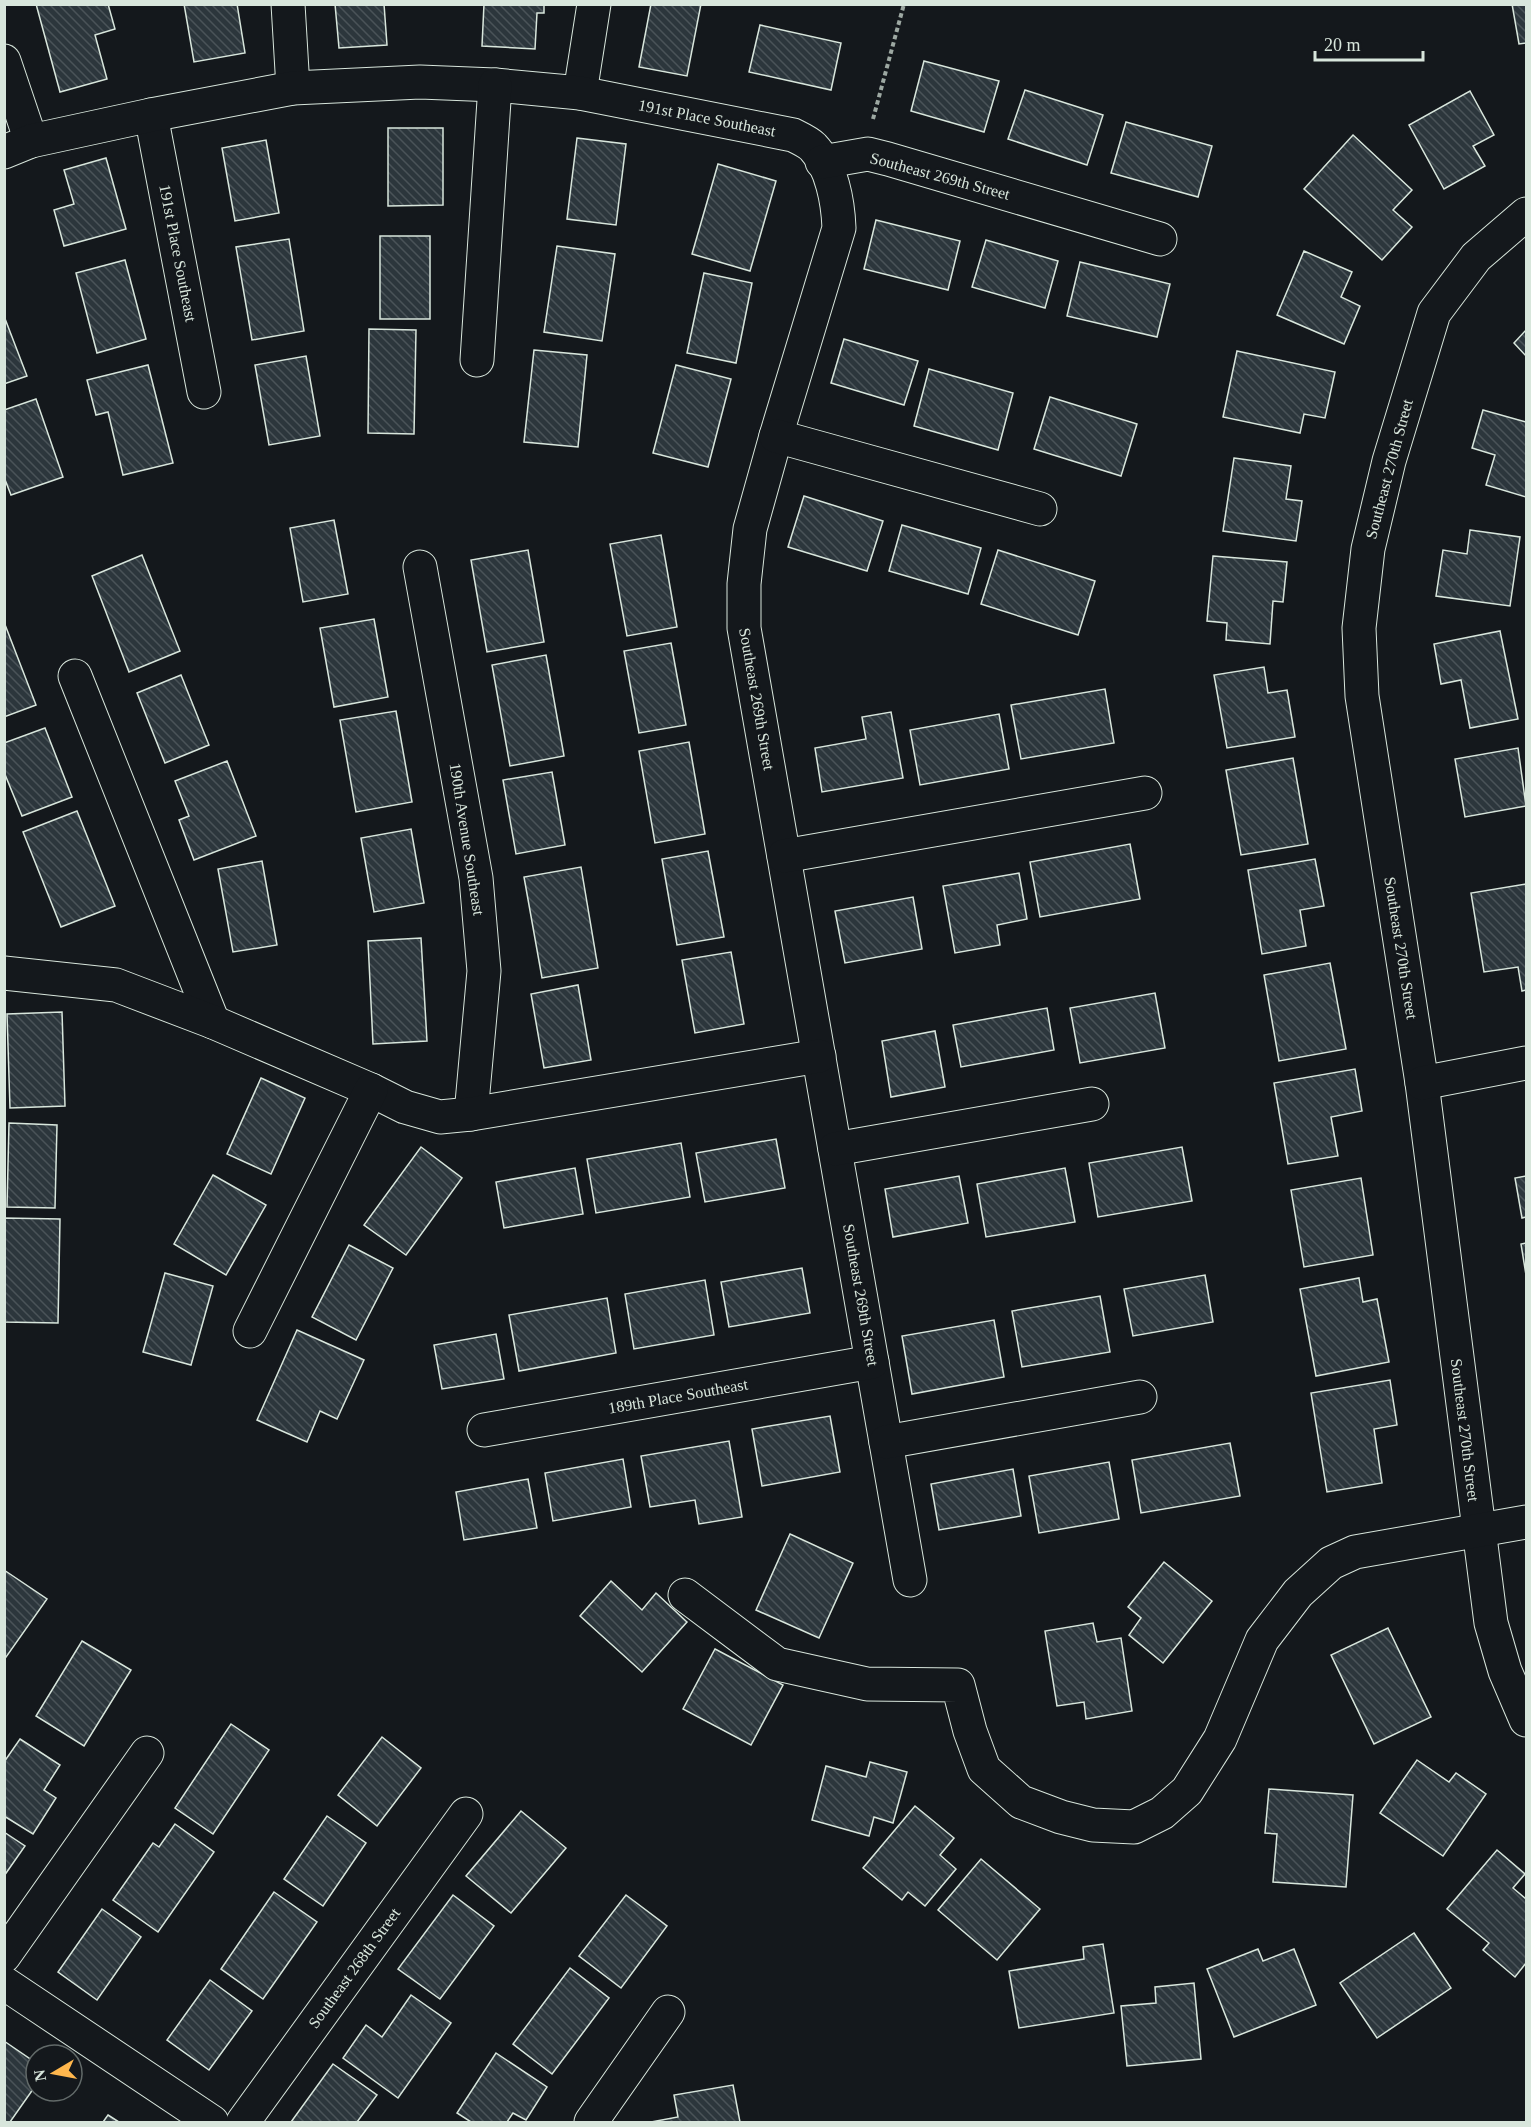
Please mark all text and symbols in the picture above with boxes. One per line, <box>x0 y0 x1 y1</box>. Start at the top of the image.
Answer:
scale bar <box>1315 24 1423 62</box>
text: 20 m <box>1324 35 1361 55</box>
street label: 191st Place Southeast <box>637 96 778 140</box>
street label: Southeast 269th Street <box>868 149 1012 203</box>
street label: 191st Place Southeast <box>156 183 200 324</box>
street label: Southeast 270th Street <box>1362 397 1416 541</box>
street label: Southeast 269th Street <box>736 627 778 772</box>
street label: 190th Avenue Southeast <box>447 761 488 917</box>
street label: Southeast 270th Street <box>1381 876 1421 1021</box>
street label: Southeast 269th Street <box>840 1223 882 1368</box>
street label: Southeast 270th Street <box>1448 1358 1482 1503</box>
street label: 189th Place Southeast <box>607 1375 750 1417</box>
street label: Southeast 268th Street <box>305 1904 404 2031</box>
north arrow <box>24 2043 84 2103</box>
text: N <box>30 2068 49 2083</box>

